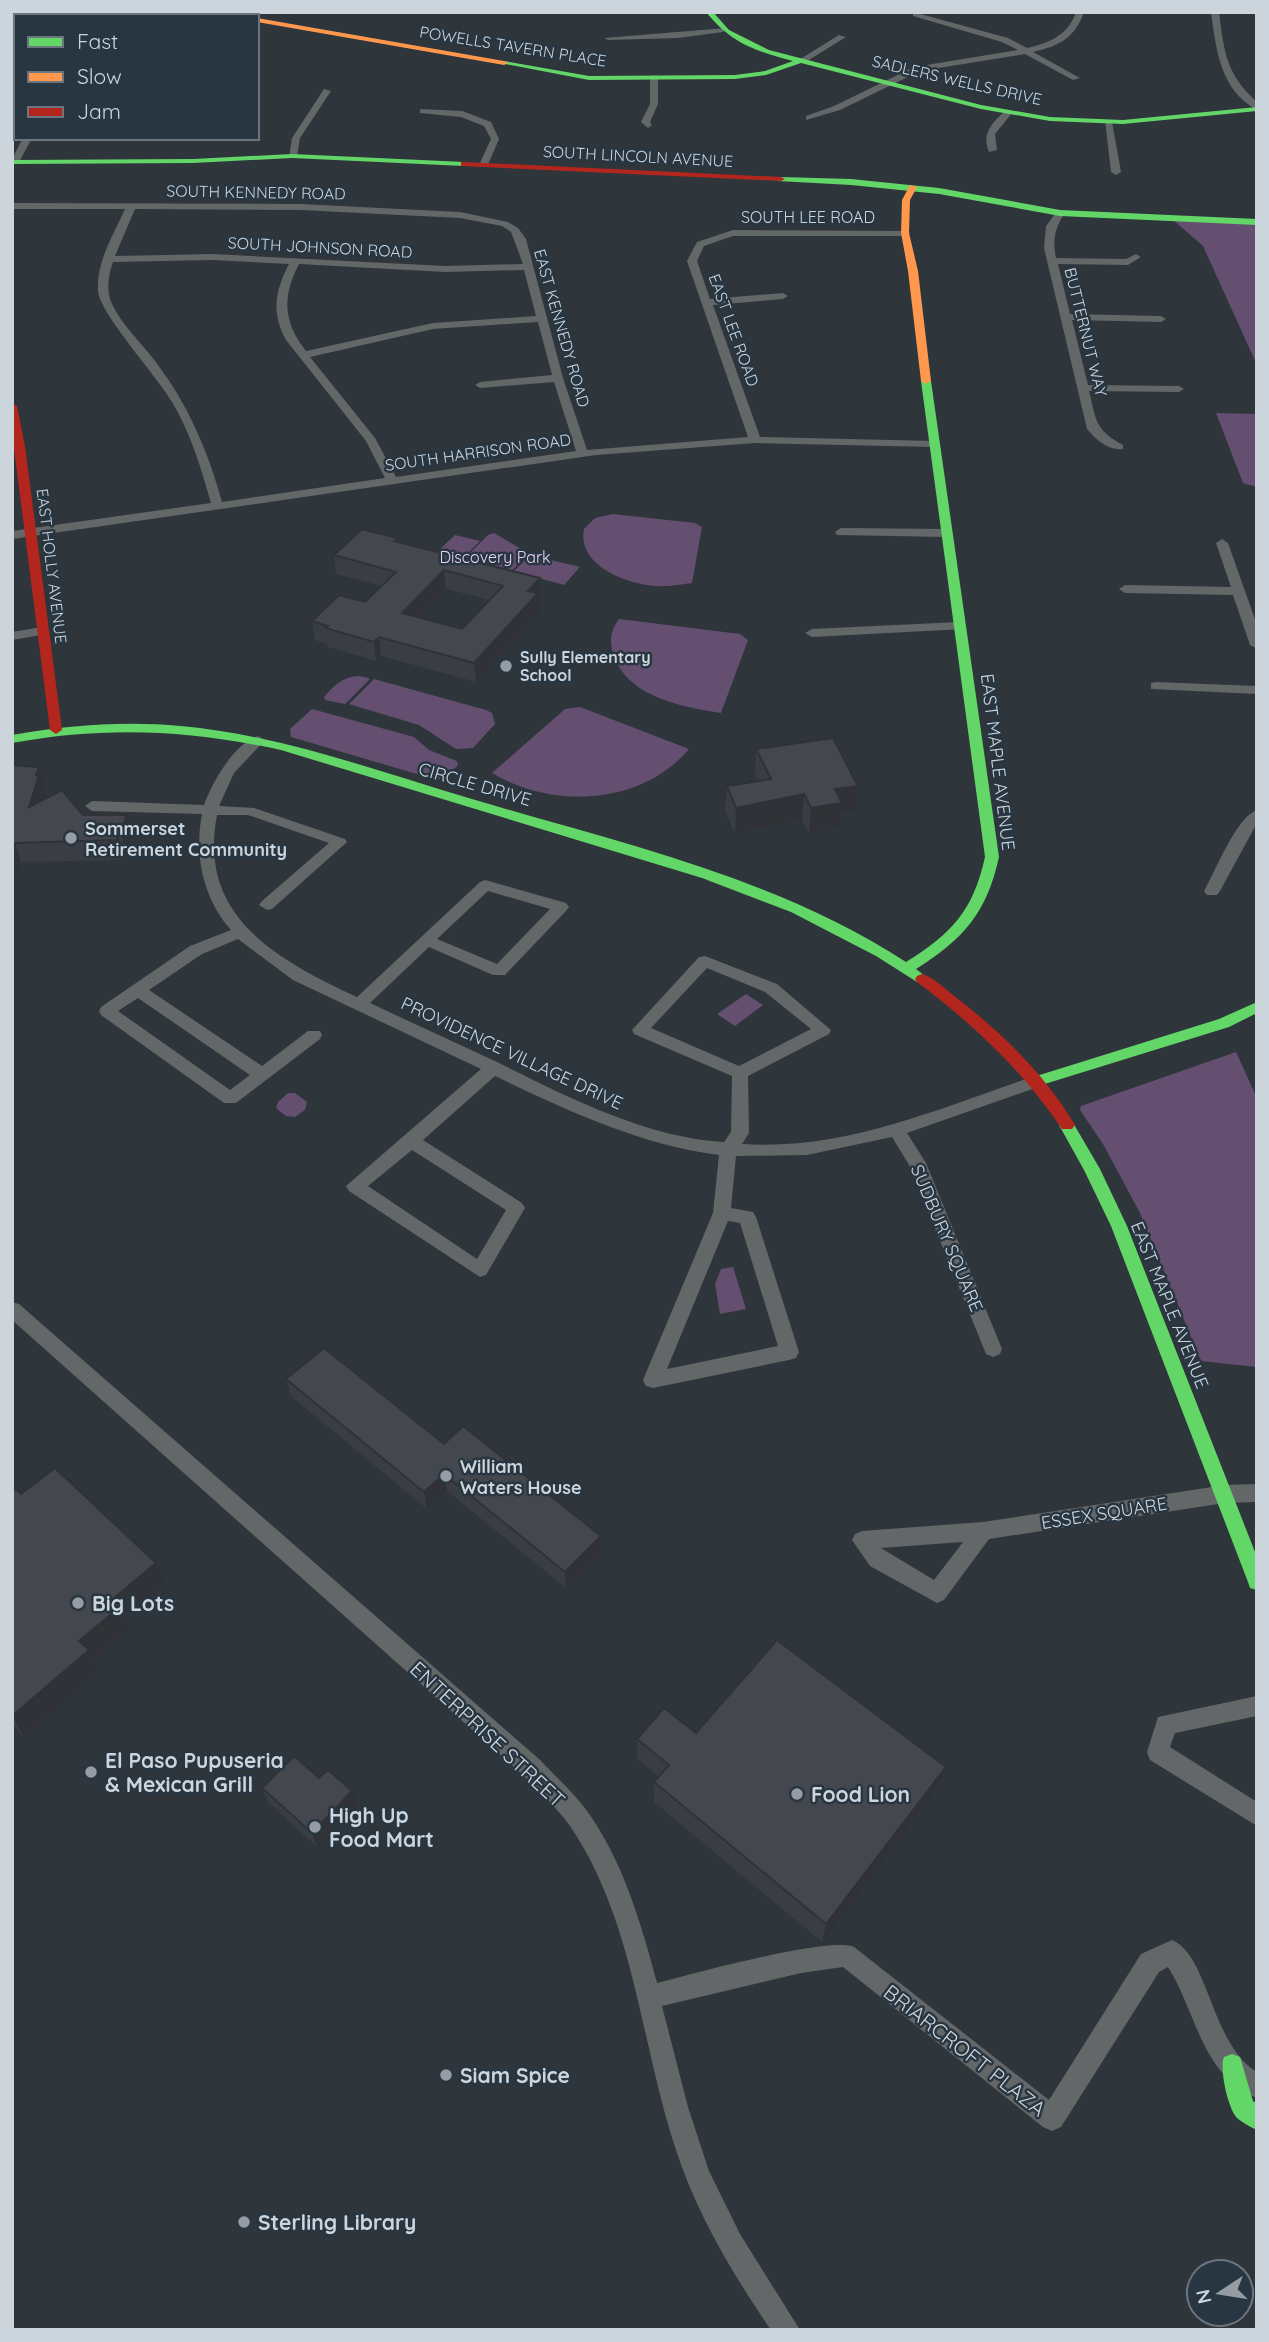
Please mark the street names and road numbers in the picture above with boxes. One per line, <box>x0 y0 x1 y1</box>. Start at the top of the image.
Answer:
street label: POWELLS TAVERN PLACE <box>418 21 608 71</box>
street label: SADLERS WELLS DRIVE <box>870 51 1044 109</box>
street label: SOUTH LINCOLN AVENUE <box>542 141 734 171</box>
street label: SOUTH KENNEDY ROAD <box>166 180 346 204</box>
street label: SOUTH LEE ROAD <box>741 207 875 227</box>
street label: SOUTH JOHNSON ROAD <box>227 232 413 262</box>
street label: EAST KENNEDY ROAD <box>530 247 594 409</box>
street label: BUTTERNUT WAY <box>1060 265 1112 399</box>
street label: EAST LEE ROAD <box>704 271 764 389</box>
street label: SOUTH HARRISON ROAD <box>384 429 572 475</box>
street label: EAST HOLLY AVENUE <box>33 487 71 645</box>
street label: EAST MAPLE AVENUE <box>976 672 1020 852</box>
street label: CIRCLE DRIVE <box>416 757 534 811</box>
street label: PROVIDENCE VILLAGE DRIVE <box>397 991 627 1115</box>
street label: SUDBURY SQUARE <box>906 1161 988 1315</box>
street label: EAST MAPLE AVENUE <box>1126 1218 1214 1392</box>
street label: ESSEX SQUARE <box>1039 1492 1169 1534</box>
street label: ENTERPRISE STREET <box>405 1656 571 1812</box>
street label: BRIARCROFT PLAZA <box>879 1978 1051 2122</box>

